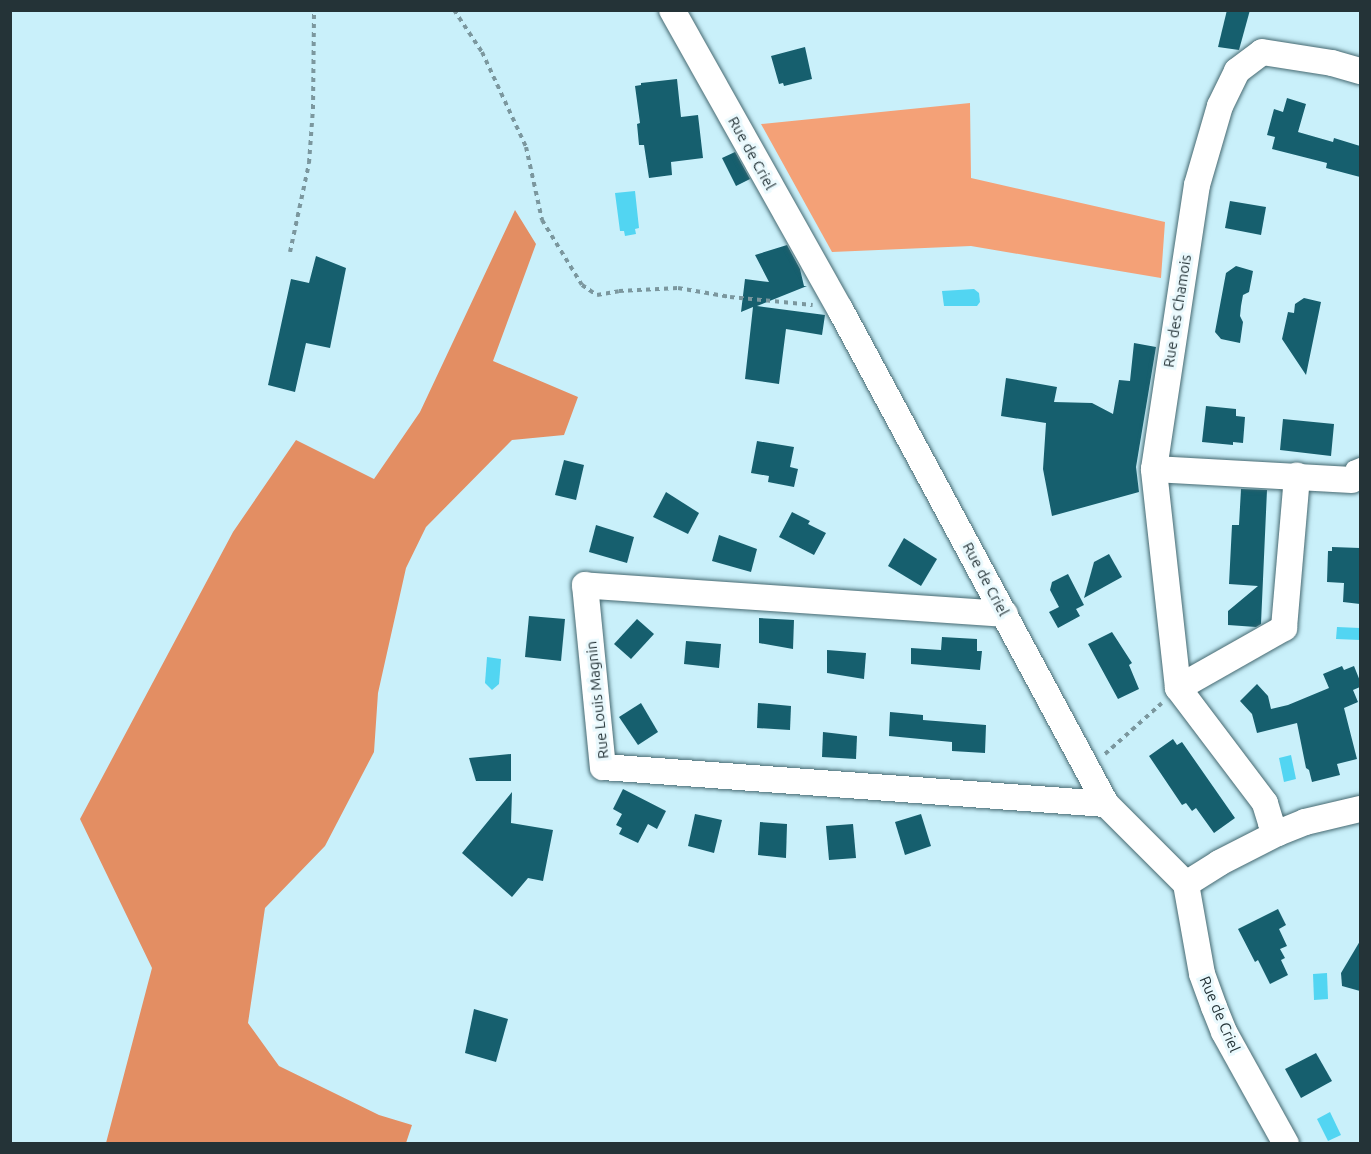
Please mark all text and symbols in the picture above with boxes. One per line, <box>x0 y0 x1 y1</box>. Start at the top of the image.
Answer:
street label: Rue de Criel <box>725 113 779 193</box>
street label: Rue des Chamois <box>1159 253 1195 369</box>
street label: Rue de Criel <box>959 539 1013 619</box>
street label: Rue Louis Magnin <box>582 640 612 760</box>
street label: Rue de Criel <box>1196 973 1244 1055</box>

